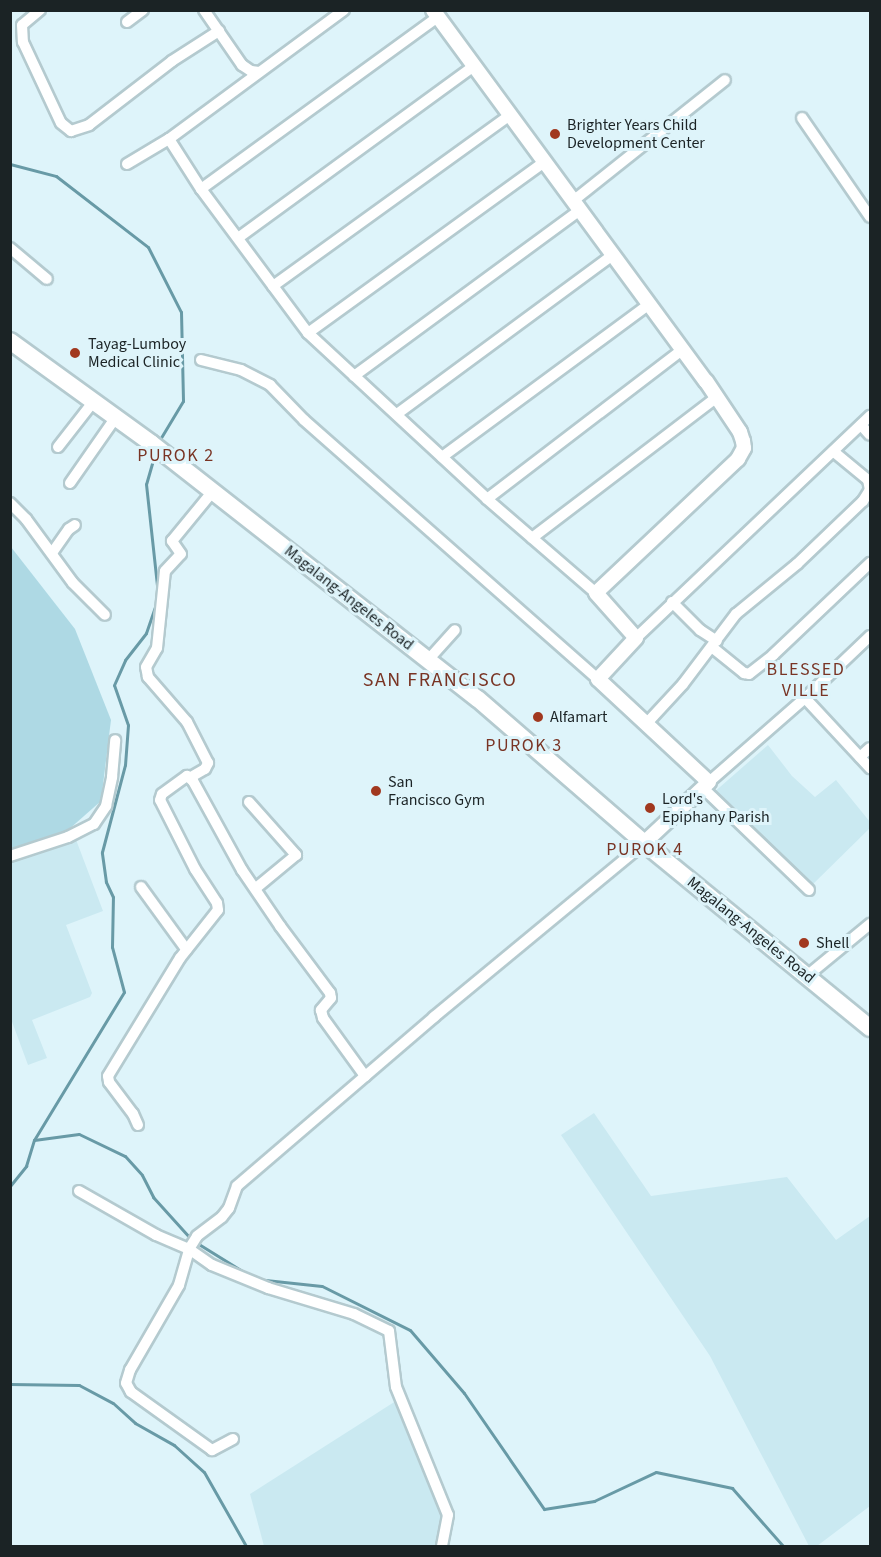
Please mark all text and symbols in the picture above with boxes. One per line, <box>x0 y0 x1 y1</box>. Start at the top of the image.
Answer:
place label: Brighter Years Child Development Center <box>567 115 705 153</box>
marker: Brighter Years Child Development Center <box>548 127 562 141</box>
place label: Tayag-Lumboy Medical Clinic <box>88 334 186 372</box>
marker: Tayag-Lumboy Medical Clinic <box>66 344 84 362</box>
district label: PUROK 2 <box>137 445 215 467</box>
street label: Magalang-Angeles Road <box>280 541 418 655</box>
district label: BLESSED VILLE <box>767 660 845 702</box>
district label: SAN FRANCISCO <box>363 668 517 692</box>
place label: Alfamart <box>550 707 607 727</box>
marker: Alfamart <box>531 710 545 724</box>
district label: PUROK 3 <box>485 735 563 757</box>
place label: San Francisco Gym <box>388 772 485 810</box>
marker: San Francisco Gym <box>369 784 383 798</box>
place label: Lord's Epiphany Parish <box>662 789 770 827</box>
marker: Lord's Epiphany Parish <box>643 801 657 815</box>
district label: PUROK 4 <box>606 839 684 861</box>
street label: Magalang-Angeles Road <box>683 873 819 987</box>
place label: Shell <box>816 933 849 953</box>
marker: Shell <box>797 936 811 950</box>

